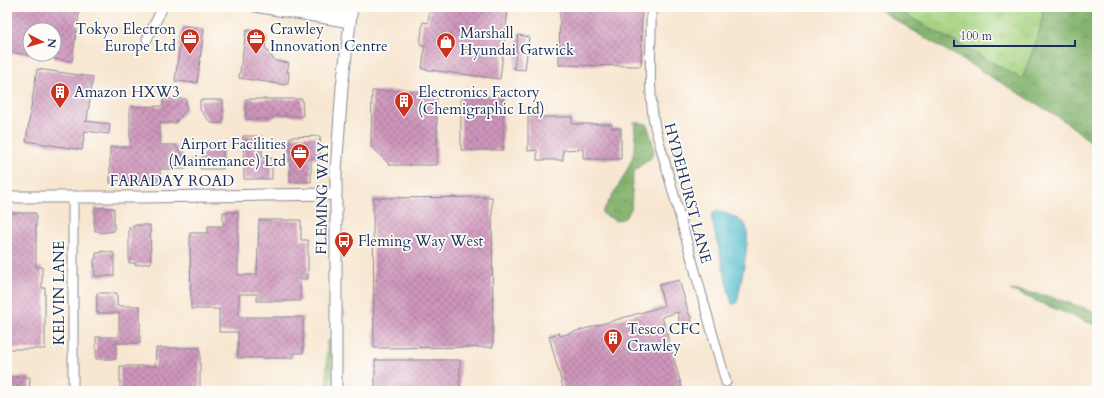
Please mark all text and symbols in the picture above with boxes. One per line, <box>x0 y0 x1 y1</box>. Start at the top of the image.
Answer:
place label: Tokyo Electron Europe Ltd <box>75 19 176 56</box>
place label: Crawley Innovation Centre <box>270 19 388 56</box>
north arrow <box>22 22 62 62</box>
scale bar <box>954 22 1075 48</box>
place label: Marshall Hyundai Gatwick <box>460 23 574 60</box>
office icon: Tokyo Electron Europe Ltd <box>179 27 201 55</box>
office icon: Crawley Innovation Centre <box>245 27 267 55</box>
text: 100 m <box>960 28 993 44</box>
shop icon: Marshall Hyundai Gatwick <box>435 31 457 59</box>
text: N <box>43 37 59 49</box>
building icon: Amazon HXW3 <box>49 81 71 109</box>
place label: Amazon HXW3 <box>74 82 180 102</box>
place label: Electronics Factory (Chemigraphic Ltd) <box>418 82 544 119</box>
building icon: Electronics Factory (Chemigraphic Ltd) <box>393 90 415 118</box>
street label: HYDEHURST LANE <box>660 121 716 265</box>
place label: Airport Facilities (Maintenance) Ltd <box>169 134 286 171</box>
street label: FLEMING WAY <box>311 140 333 255</box>
office icon: Airport Facilities (Maintenance) Ltd <box>289 142 311 170</box>
street label: FARADAY ROAD <box>110 171 234 191</box>
bus stop icon: Fleming Way West <box>333 230 355 258</box>
place label: Fleming Way West <box>358 231 483 251</box>
street label: KELVIN LANE <box>49 241 69 345</box>
place label: Tesco CFC Crawley <box>627 319 700 356</box>
building icon: Tesco CFC Crawley <box>602 327 624 355</box>

